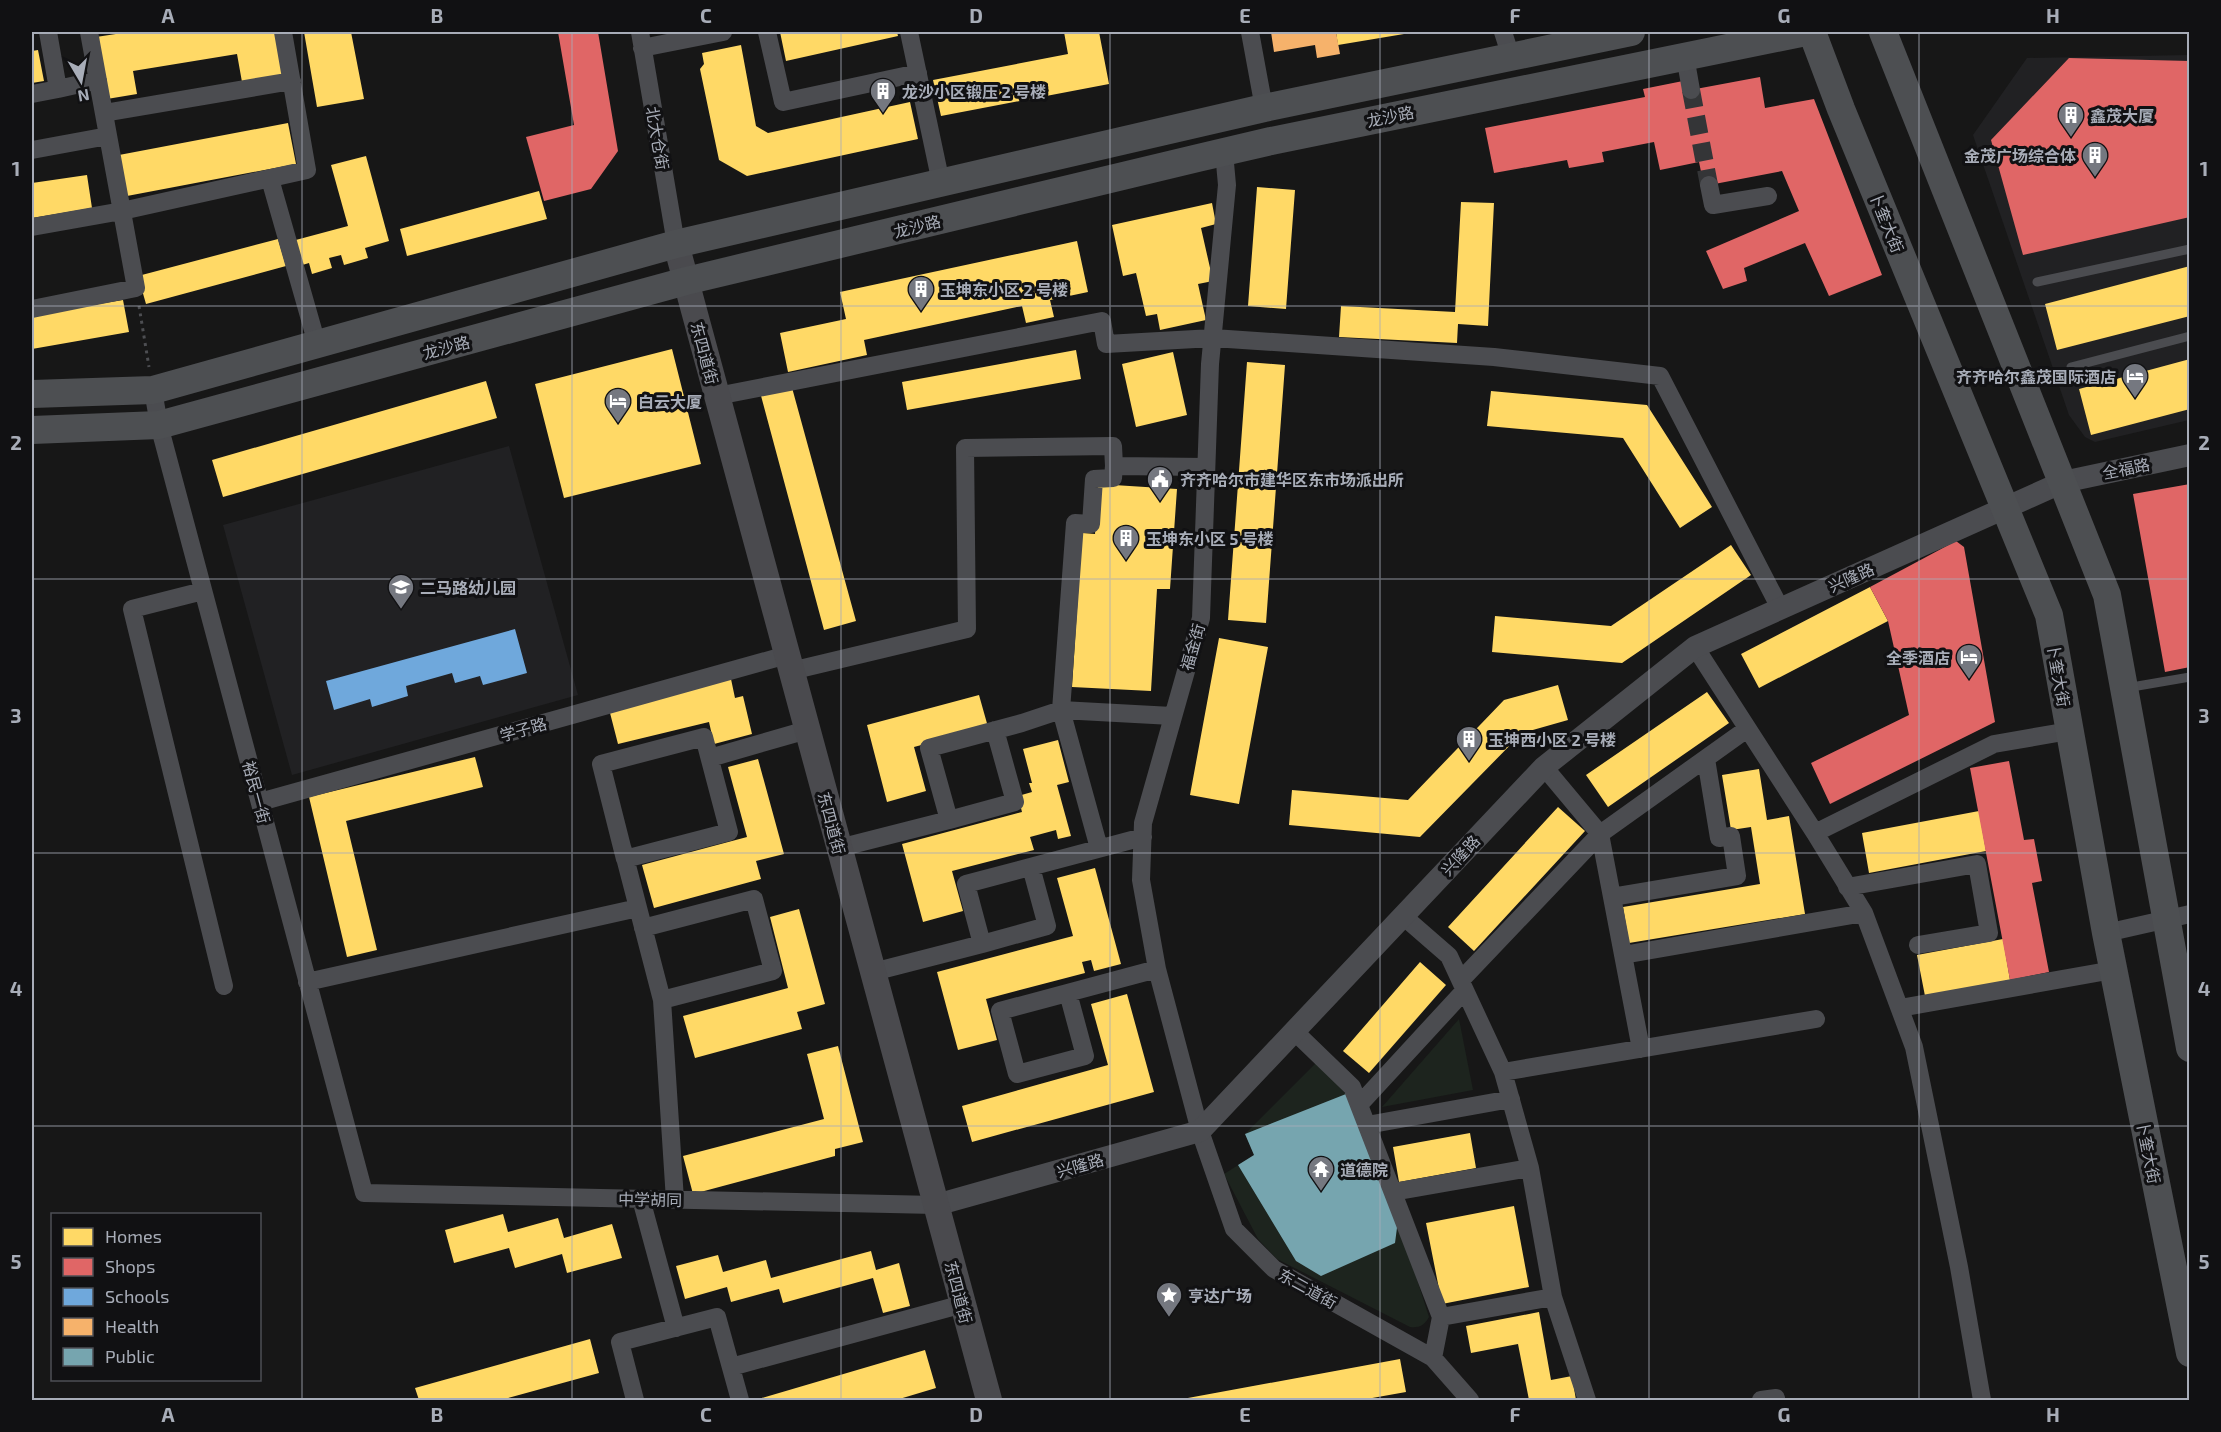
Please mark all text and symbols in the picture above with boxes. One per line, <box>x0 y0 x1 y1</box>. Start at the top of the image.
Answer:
text: A <box>161 3 175 27</box>
text: B <box>431 3 443 27</box>
text: C <box>700 3 712 27</box>
text: D <box>969 3 983 27</box>
text: E <box>1239 3 1251 27</box>
text: F <box>1509 3 1521 27</box>
text: G <box>1778 3 1790 27</box>
text: H <box>2046 3 2060 27</box>
north arrow <box>51 51 111 111</box>
building icon: 龙沙小区锻压 2 号楼 <box>868 76 898 114</box>
place label: 龙沙小区锻压 2 号楼 <box>902 82 1046 101</box>
text: N <box>76 86 91 107</box>
building icon: 鑫茂大厦 <box>2056 100 2086 138</box>
street label: 龙沙路 <box>1365 102 1415 130</box>
street label: 北大仓街 <box>643 105 673 171</box>
place label: 鑫茂大厦 <box>2090 106 2154 125</box>
building icon: 金茂广场综合体 <box>2080 140 2110 178</box>
place label: 金茂广场综合体 <box>1964 146 2076 165</box>
text: 1 <box>12 156 20 180</box>
text: 1 <box>2200 156 2208 180</box>
street label: 卜奎大街 <box>1866 189 1908 255</box>
street label: 龙沙路 <box>891 211 943 241</box>
building icon: 玉坤东小区 2 号楼 <box>906 274 936 312</box>
place label: 玉坤东小区 2 号楼 <box>940 280 1068 299</box>
street label: 东四道街 <box>688 320 722 386</box>
street label: 龙沙路 <box>420 332 472 362</box>
hotel icon: 齐齐哈尔鑫茂国际酒店 <box>2120 361 2150 399</box>
place label: 齐齐哈尔鑫茂国际酒店 <box>1956 367 2116 386</box>
hotel icon: 白云大厦 <box>603 386 633 424</box>
place label: 白云大厦 <box>638 392 702 411</box>
text: 2 <box>10 430 22 454</box>
text: 2 <box>2198 430 2210 454</box>
street label: 全福路 <box>2101 454 2151 482</box>
public building icon: 齐齐哈尔市建华区东市场派出所 <box>1145 464 1175 502</box>
place label: 齐齐哈尔市建华区东市场派出所 <box>1180 470 1404 489</box>
building icon: 玉坤东小区 5 号楼 <box>1111 523 1141 561</box>
place label: 玉坤东小区 5 号楼 <box>1146 529 1274 548</box>
street label: 兴隆路 <box>1825 559 1877 595</box>
school or university icon: 二马路幼儿园 <box>386 572 416 610</box>
place label: 二马路幼儿园 <box>420 578 516 597</box>
street label: 福金街 <box>1176 621 1208 673</box>
hotel icon: 全季酒店 <box>1954 642 1984 680</box>
street label: 卜奎大街 <box>2044 642 2074 708</box>
place label: 全季酒店 <box>1886 648 1950 667</box>
text: 3 <box>10 703 22 727</box>
text: 3 <box>2198 703 2210 727</box>
street label: 学子路 <box>497 713 549 745</box>
building icon: 玉坤西小区 2 号楼 <box>1454 724 1484 762</box>
place label: 玉坤西小区 2 号楼 <box>1488 730 1616 749</box>
street label: 裕民一街 <box>240 759 274 825</box>
street label: 东四道街 <box>815 790 849 856</box>
street label: 兴隆路 <box>1437 831 1483 879</box>
text: 4 <box>10 976 23 1000</box>
text: 4 <box>2198 976 2211 1000</box>
street label: 卜奎大街 <box>2134 1119 2164 1185</box>
street label: 兴隆路 <box>1054 1149 1106 1181</box>
temple icon: 道德院 <box>1306 1154 1336 1192</box>
place label: 道德院 <box>1340 1160 1388 1179</box>
street label: 中学胡同 <box>618 1189 682 1209</box>
legend <box>51 1213 261 1381</box>
text: Homes <box>105 1225 162 1247</box>
text: 5 <box>10 1249 22 1273</box>
text: 5 <box>2198 1249 2210 1273</box>
text: Shops <box>105 1255 155 1277</box>
street label: 东四道街 <box>942 1259 976 1325</box>
street label: 东二道街 <box>1275 1264 1341 1312</box>
place icon: 亨达广场 <box>1154 1280 1184 1318</box>
text: Schools <box>105 1285 169 1307</box>
place label: 亨达广场 <box>1188 1286 1252 1305</box>
text: Health <box>105 1315 159 1337</box>
text: Public <box>105 1345 155 1367</box>
text: A <box>161 1402 175 1426</box>
text: B <box>431 1402 443 1426</box>
text: C <box>700 1402 712 1426</box>
text: D <box>969 1402 983 1426</box>
text: E <box>1239 1402 1251 1426</box>
text: F <box>1509 1402 1521 1426</box>
text: G <box>1778 1402 1790 1426</box>
text: H <box>2046 1402 2060 1426</box>

